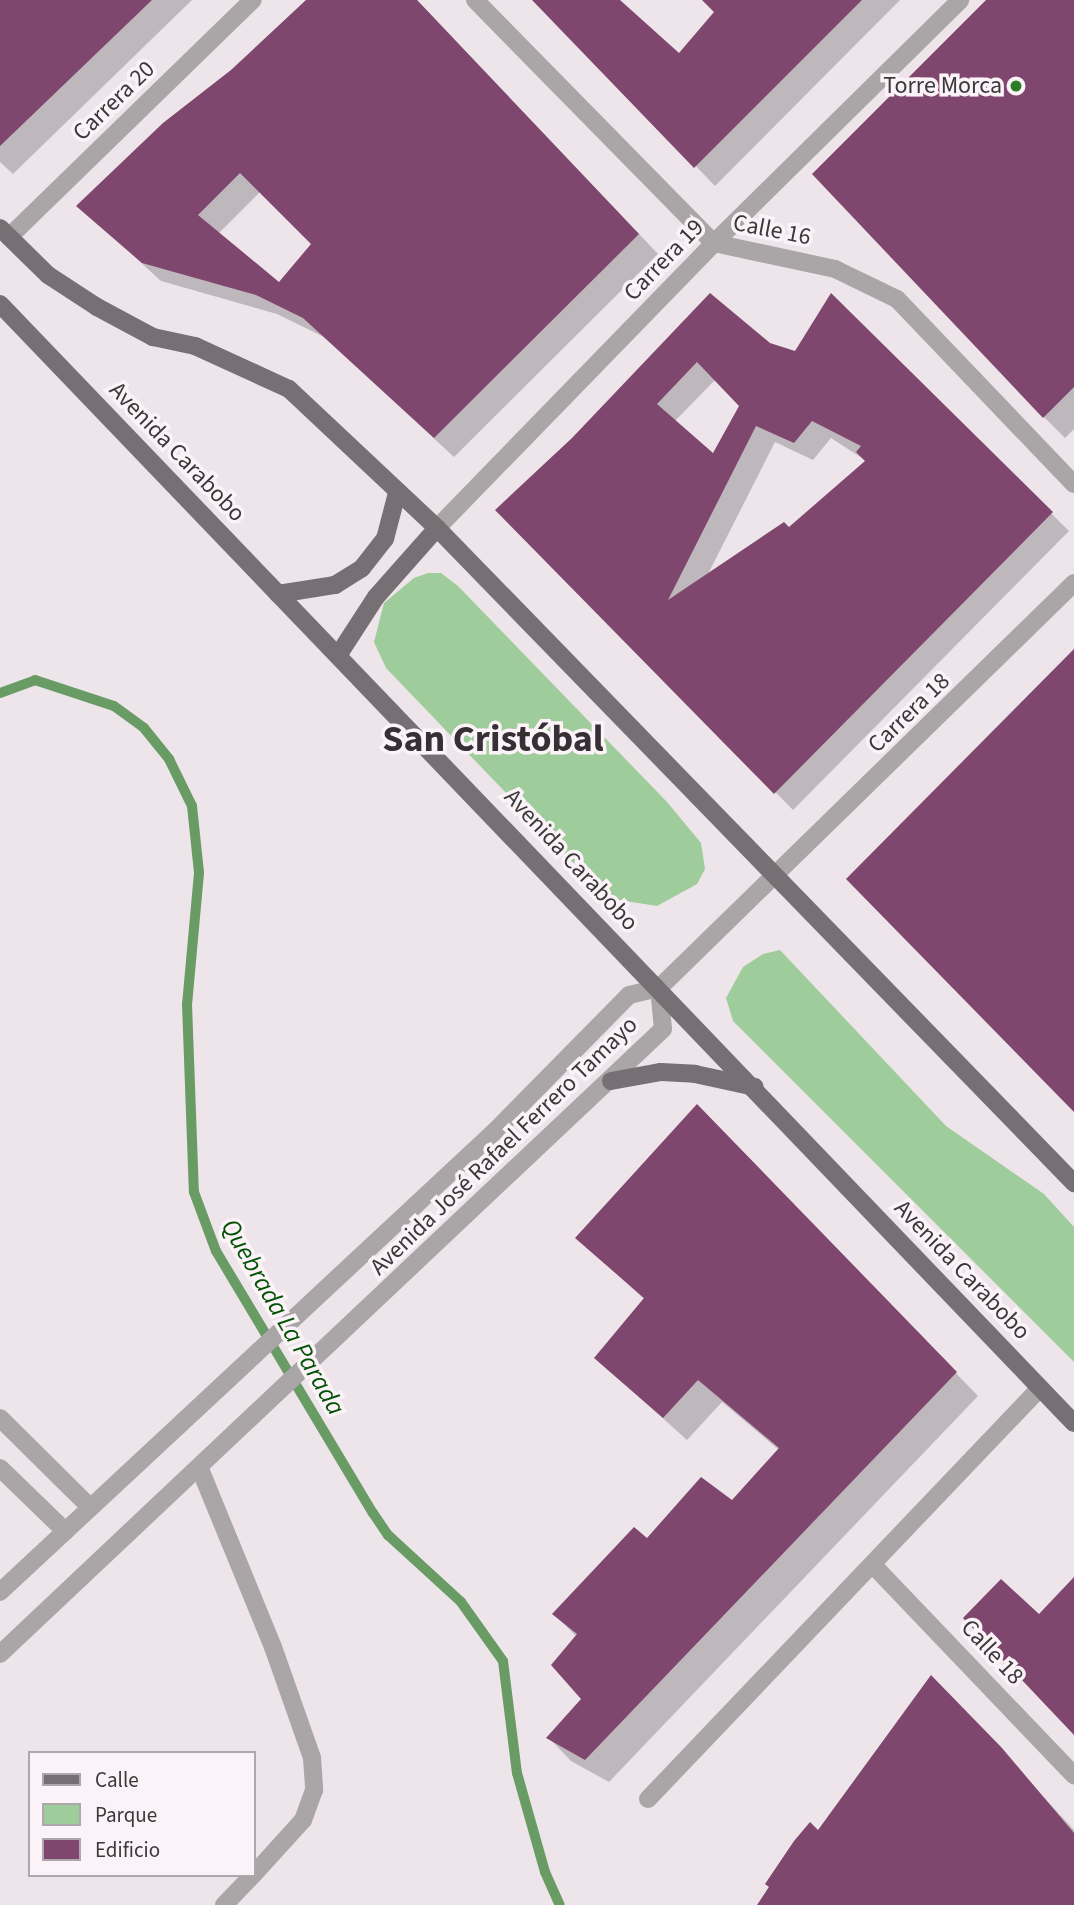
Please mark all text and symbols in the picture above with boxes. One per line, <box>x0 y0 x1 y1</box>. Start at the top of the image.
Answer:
street label: Carrera 20 <box>67 55 161 147</box>
place label: Torre Morca <box>883 72 1002 100</box>
marker: Torre Morca <box>1008 78 1024 94</box>
street label: Calle 16 <box>731 208 813 252</box>
street label: Carrera 19 <box>618 213 710 307</box>
street label: Avenida Carabobo <box>103 376 251 528</box>
street label: Carrera 18 <box>862 667 956 759</box>
district label: San Cristóbal <box>382 717 604 763</box>
street label: Avenida Carabobo <box>498 783 644 937</box>
street label: Avenida José Rafael Ferrero Tamayo <box>364 1010 644 1282</box>
street label: Avenida Carabobo <box>888 1194 1036 1346</box>
water label: Quebrada La Parada <box>214 1213 352 1421</box>
street label: Calle 18 <box>955 1613 1029 1691</box>
legend <box>28 1751 256 1877</box>
text: Calle <box>95 1765 139 1795</box>
text: Parque <box>95 1800 157 1830</box>
text: Edificio <box>95 1835 160 1865</box>

